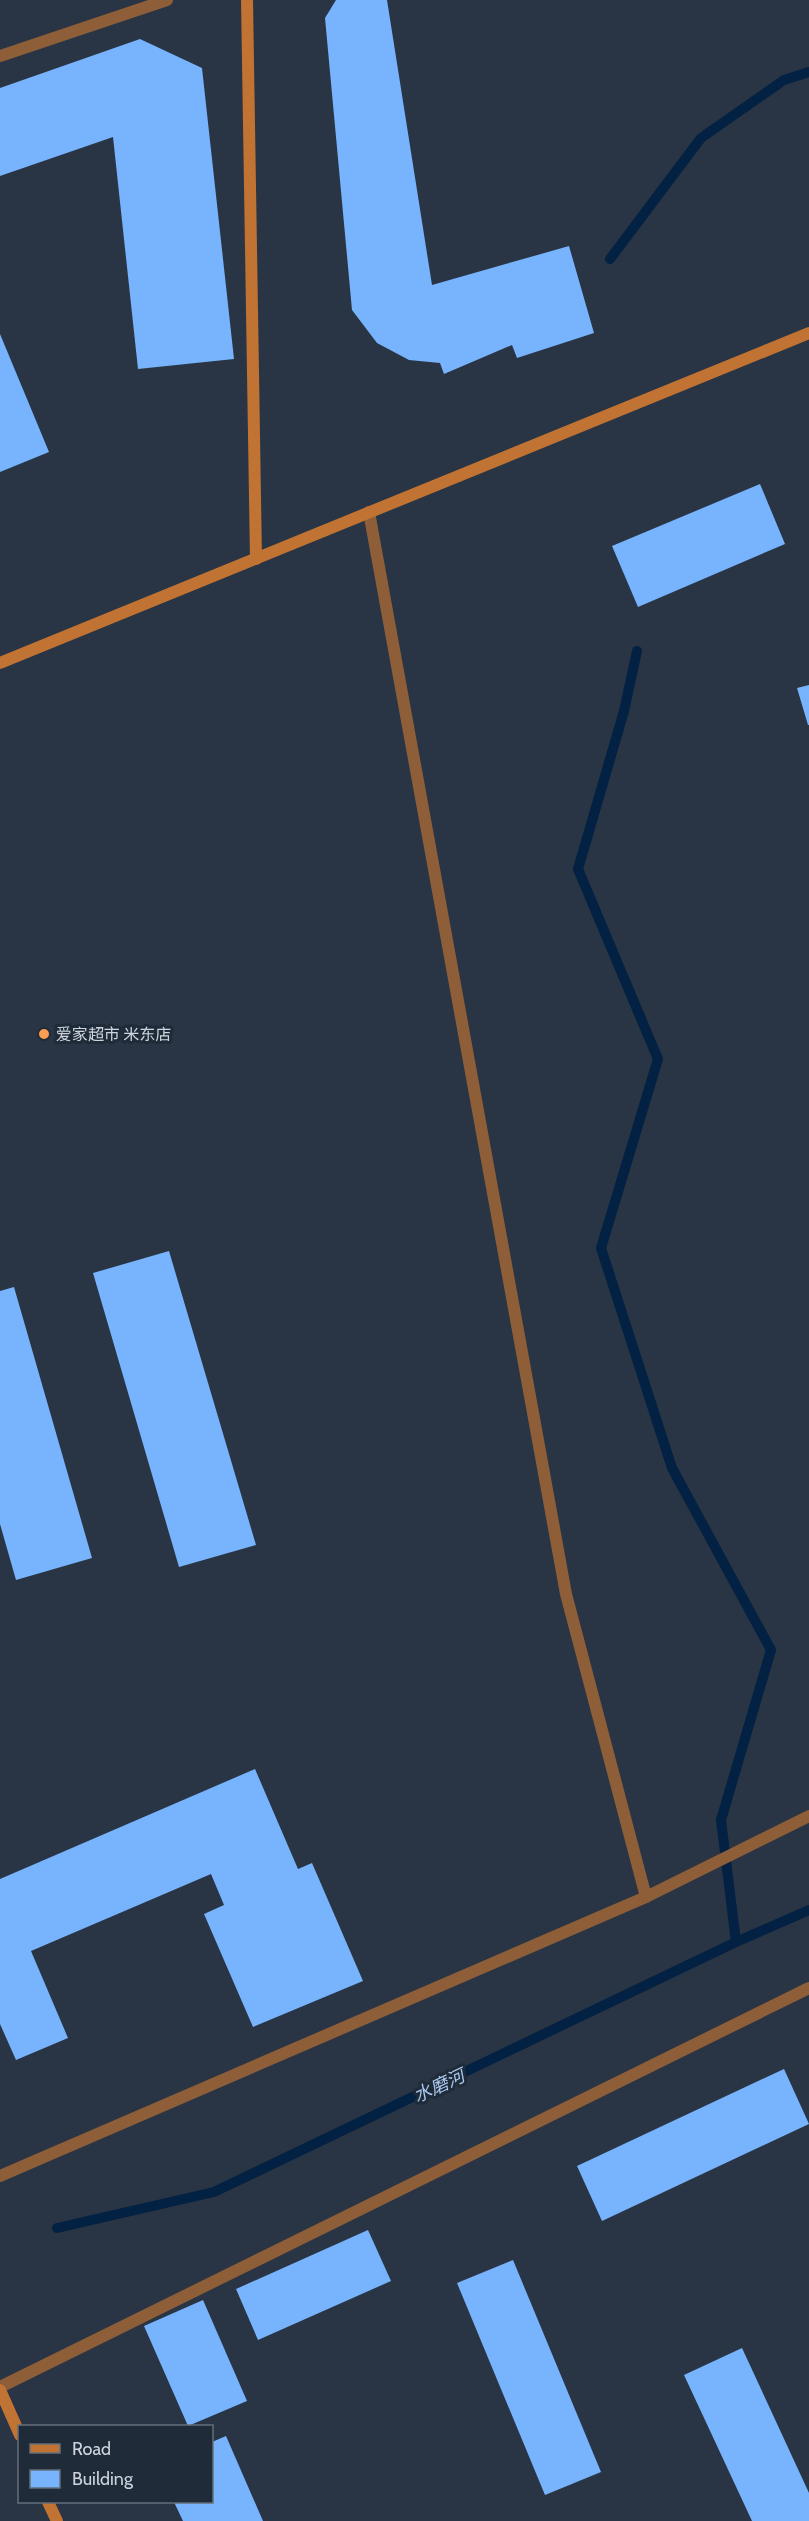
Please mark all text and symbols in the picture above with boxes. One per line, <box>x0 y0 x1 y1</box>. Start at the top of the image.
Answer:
place label: 爱家超市 米东店 <box>56 1025 172 1044</box>
marker: 爱家超市 米东店 <box>37 1027 51 1041</box>
water label: 水磨河 <box>410 2063 471 2107</box>
legend <box>18 2425 213 2503</box>
text: Road <box>72 2438 111 2460</box>
text: Building <box>72 2468 134 2490</box>

